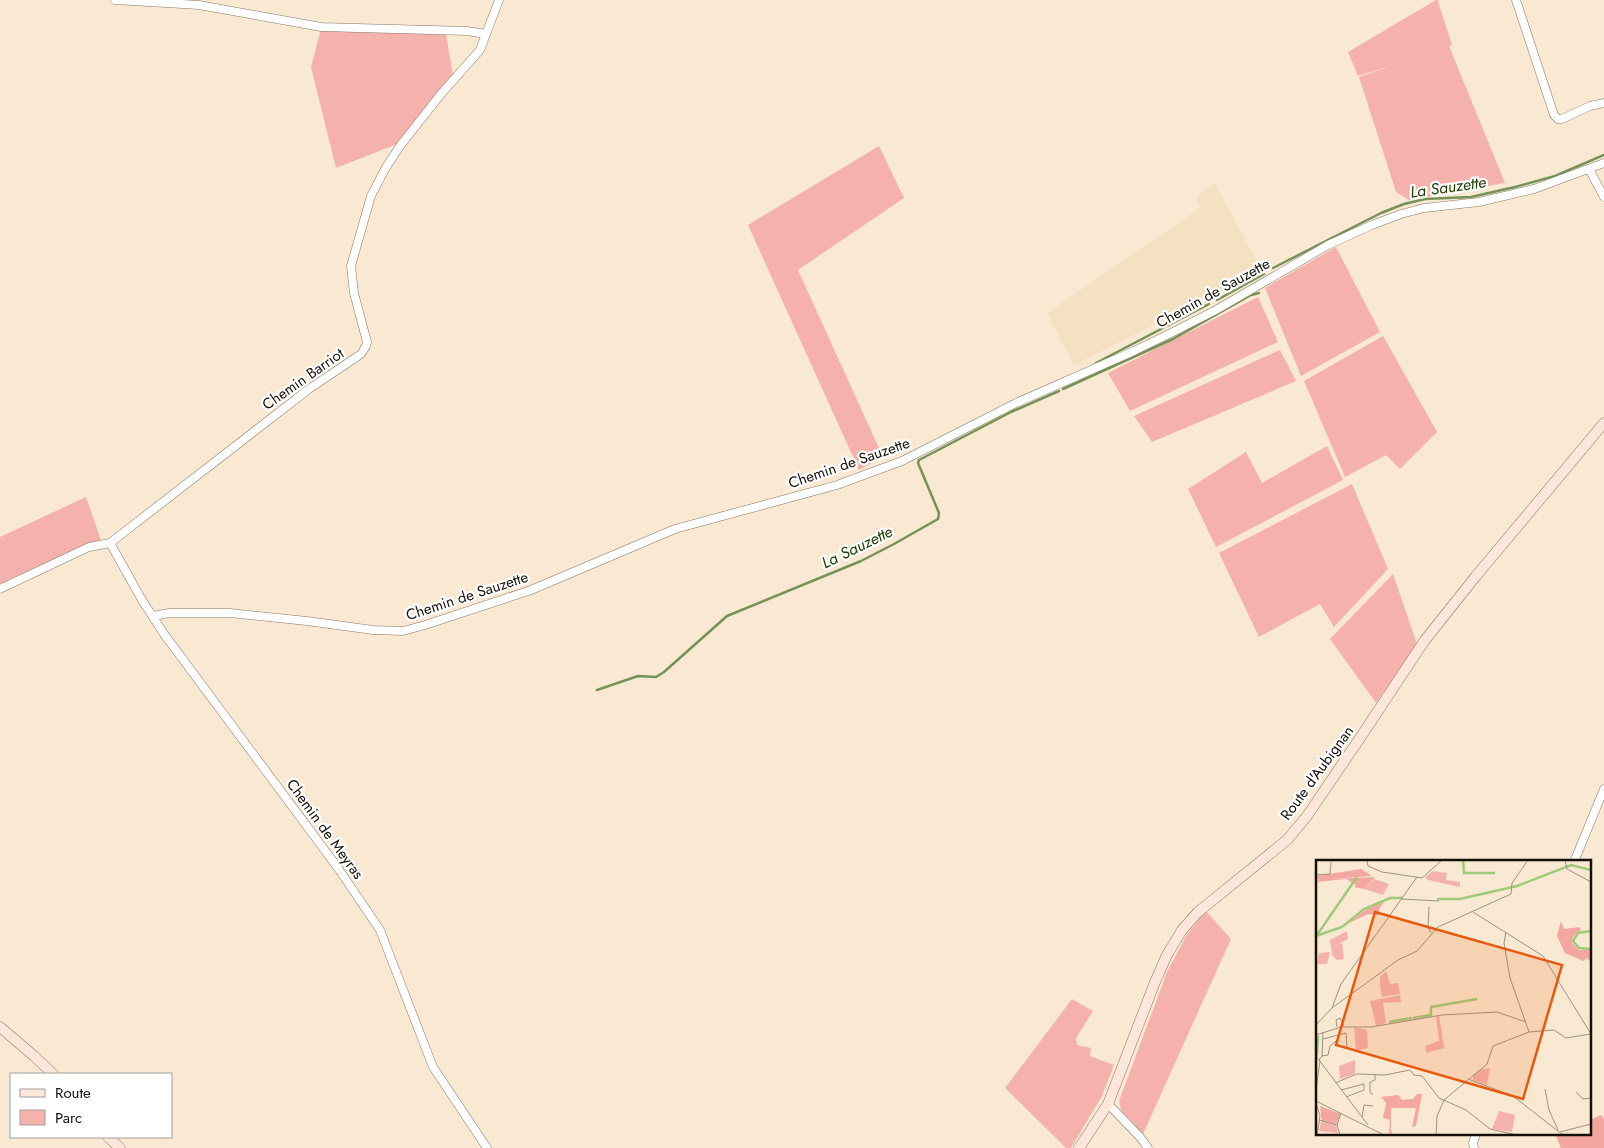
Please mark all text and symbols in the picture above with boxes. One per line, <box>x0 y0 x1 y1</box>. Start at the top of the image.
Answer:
water label: La Sauzette <box>1409 170 1487 204</box>
street label: Chemin de Sauzette <box>1152 252 1274 333</box>
street label: Chemin Barriot <box>258 342 349 415</box>
street label: Chemin de Sauzette <box>785 432 913 494</box>
water label: La Sauzette <box>818 520 896 574</box>
street label: Chemin de Sauzette <box>403 566 531 626</box>
street label: Route d'Aubignan <box>1275 721 1359 825</box>
street label: Chemin de Meyras <box>281 774 369 884</box>
inset map <box>1316 860 1592 1136</box>
legend <box>10 1073 172 1138</box>
text: Route <box>55 1082 91 1104</box>
text: Parc <box>55 1107 82 1129</box>

